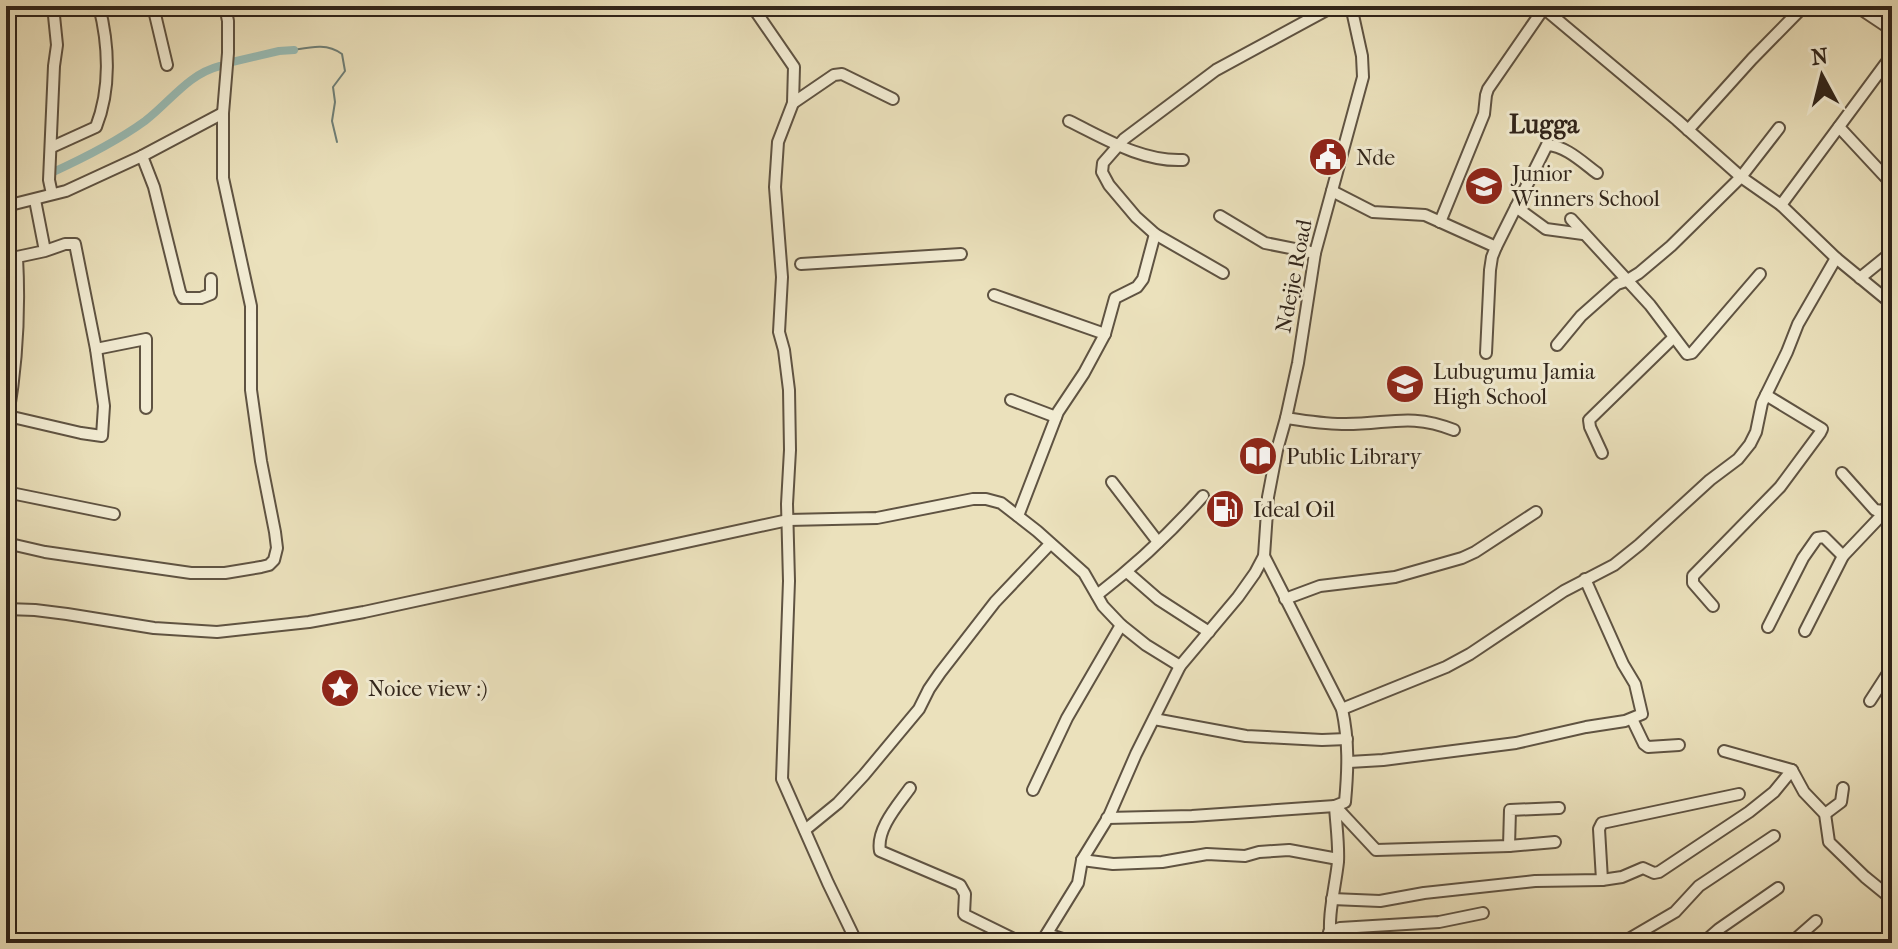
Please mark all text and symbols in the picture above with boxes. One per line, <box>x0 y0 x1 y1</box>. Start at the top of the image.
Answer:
north arrow <box>1782 36 1862 116</box>
text: N <box>1810 43 1830 71</box>
district label: Lugga <box>1509 109 1580 140</box>
public building icon: Nde <box>1307 136 1349 178</box>
place label: Nde <box>1356 145 1395 171</box>
place label: Junior Winners School <box>1510 161 1660 212</box>
school or university icon: Junior Winners School <box>1463 165 1505 207</box>
street label: Ndejje Road <box>1270 216 1318 335</box>
place label: Lubugumu Jamia High School <box>1433 359 1596 410</box>
school or university icon: Lubugumu Jamia High School <box>1384 363 1426 405</box>
library icon: Public Library <box>1237 435 1279 477</box>
place label: Public Library <box>1286 444 1423 470</box>
fuel station icon: Ideal Oil <box>1204 488 1246 530</box>
place label: Ideal Oil <box>1253 497 1335 523</box>
place icon: Noice view :) <box>319 667 361 709</box>
place label: Noice view :) <box>368 676 488 702</box>

